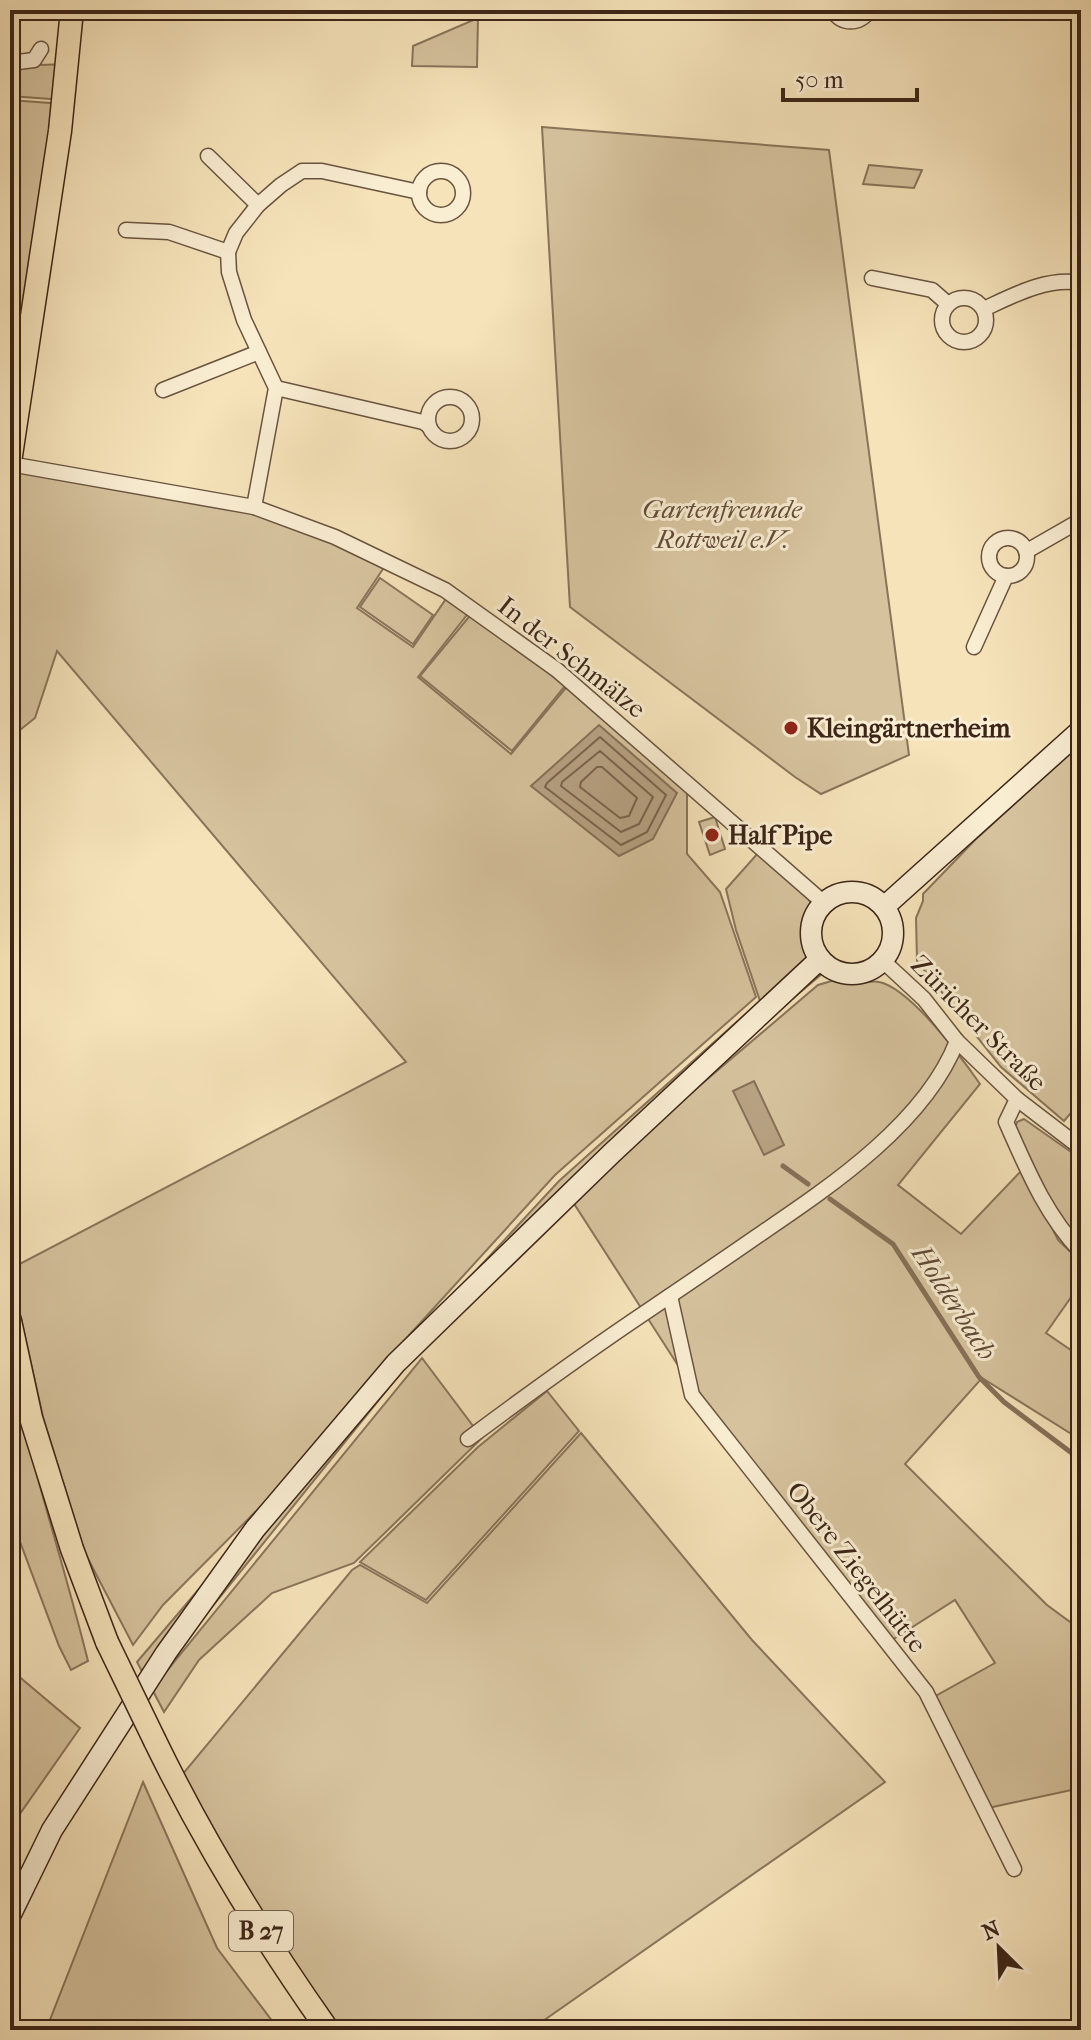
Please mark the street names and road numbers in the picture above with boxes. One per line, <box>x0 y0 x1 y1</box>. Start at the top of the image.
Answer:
street label: In der Schmälze <box>492 590 652 725</box>
street label: Züricher Straße <box>904 949 1053 1098</box>
street label: Obere Ziegelhütte <box>780 1476 933 1659</box>
road number: B 27 <box>229 1911 293 1951</box>

